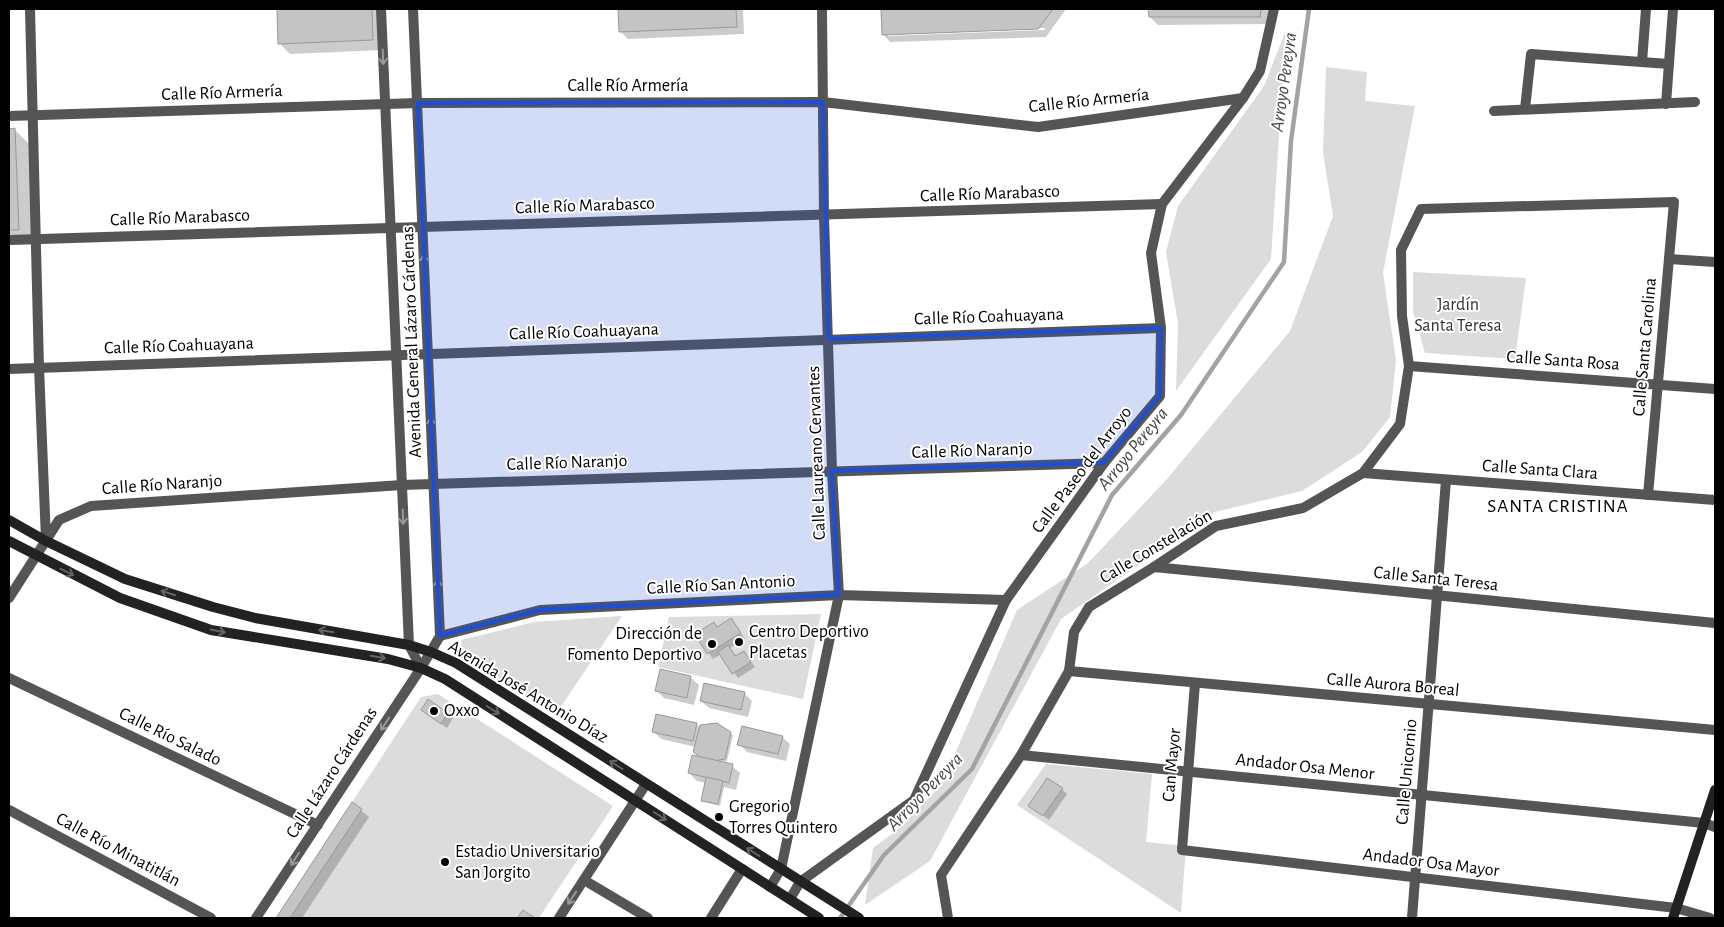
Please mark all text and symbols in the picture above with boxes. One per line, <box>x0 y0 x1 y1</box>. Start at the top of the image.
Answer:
water label: Arroyo Pereyra <box>1267 31 1300 134</box>
one-way arrow <box>379 49 388 65</box>
street label: Calle Río Armería <box>567 77 689 95</box>
street label: Calle Río Armería <box>161 82 283 104</box>
street label: Calle Río Armería <box>1028 86 1150 116</box>
street label: Calle Río Marabasco <box>920 183 1060 205</box>
street label: Calle Río Marabasco <box>515 195 655 217</box>
street label: Calle Río Marabasco <box>110 207 250 229</box>
street label: Avenida General Lázaro Cárdenas <box>399 226 425 458</box>
one-way arrow <box>420 254 429 270</box>
street label: Calle Santa Carolina <box>1630 277 1660 417</box>
park label: Jardín Santa Teresa <box>1414 296 1502 335</box>
street label: Calle Río Coahuayana <box>914 305 1064 329</box>
street label: Calle Río Coahuayana <box>509 320 659 344</box>
street label: Calle Río Coahuayana <box>104 334 254 358</box>
street label: Calle Santa Rosa <box>1506 348 1620 374</box>
street label: Calle Laureano Cervantes <box>805 365 829 541</box>
street label: Calle Paseo del Arroyo <box>1029 403 1135 537</box>
water label: Arroyo Pereyra <box>1094 404 1172 495</box>
one-way arrow <box>427 417 436 433</box>
street label: Calle Río Naranjo <box>911 440 1033 462</box>
street label: Calle Río Naranjo <box>506 452 628 474</box>
street label: Calle Santa Clara <box>1481 457 1599 483</box>
street label: Calle Río Naranjo <box>101 472 223 498</box>
district label: SANTA CRISTINA <box>1487 497 1629 516</box>
street label: Calle Constelación <box>1097 507 1215 587</box>
one-way arrow <box>398 508 408 525</box>
street label: Calle Santa Teresa <box>1373 563 1499 595</box>
one-way arrow <box>60 567 75 577</box>
street label: Calle Río San Antonio <box>646 572 796 598</box>
one-way arrow <box>434 579 443 595</box>
one-way arrow <box>161 587 177 597</box>
place label: Centro Deportivo Placetas <box>749 623 869 662</box>
one-way arrow <box>318 625 334 635</box>
place label: Dirección de Fomento Deportivo <box>567 625 702 664</box>
one-way arrow <box>210 627 226 636</box>
marker: Centro Deportivo Placetas <box>733 636 745 648</box>
street label: Avenida José Antonio Díaz <box>445 637 611 747</box>
marker: Dirección de Fomento Deportivo <box>706 638 718 650</box>
one-way arrow <box>370 653 386 663</box>
street label: Calle Aurora Boreal <box>1326 670 1460 700</box>
place label: Oxxo <box>444 702 480 720</box>
street label: Calle Lázaro Cárdenas <box>283 704 381 842</box>
street label: Calle Río Salado <box>116 705 224 770</box>
marker: Oxxo <box>428 705 440 717</box>
one-way arrow <box>486 706 500 716</box>
one-way arrow <box>379 716 389 730</box>
street label: Calle Unicornio <box>1393 718 1421 826</box>
street label: Can Mayor <box>1160 727 1184 803</box>
water label: Arroyo Pereyra <box>883 749 967 835</box>
street label: Andador Osa Menor <box>1235 751 1375 783</box>
one-way arrow <box>609 760 623 770</box>
place label: Gregorio Torres Quintero <box>729 798 838 837</box>
street label: Calle Río Minatitlán <box>53 810 183 890</box>
marker: Gregorio Torres Quintero <box>713 811 725 823</box>
one-way arrow <box>652 812 666 822</box>
place label: Estadio Universitario San Jorgito <box>455 843 600 882</box>
street label: Andador Osa Mayor <box>1362 846 1500 880</box>
one-way arrow <box>747 847 761 857</box>
one-way arrow <box>290 852 300 866</box>
marker: Estadio Universitario San Jorgito <box>439 856 451 868</box>
one-way arrow <box>566 891 576 905</box>

